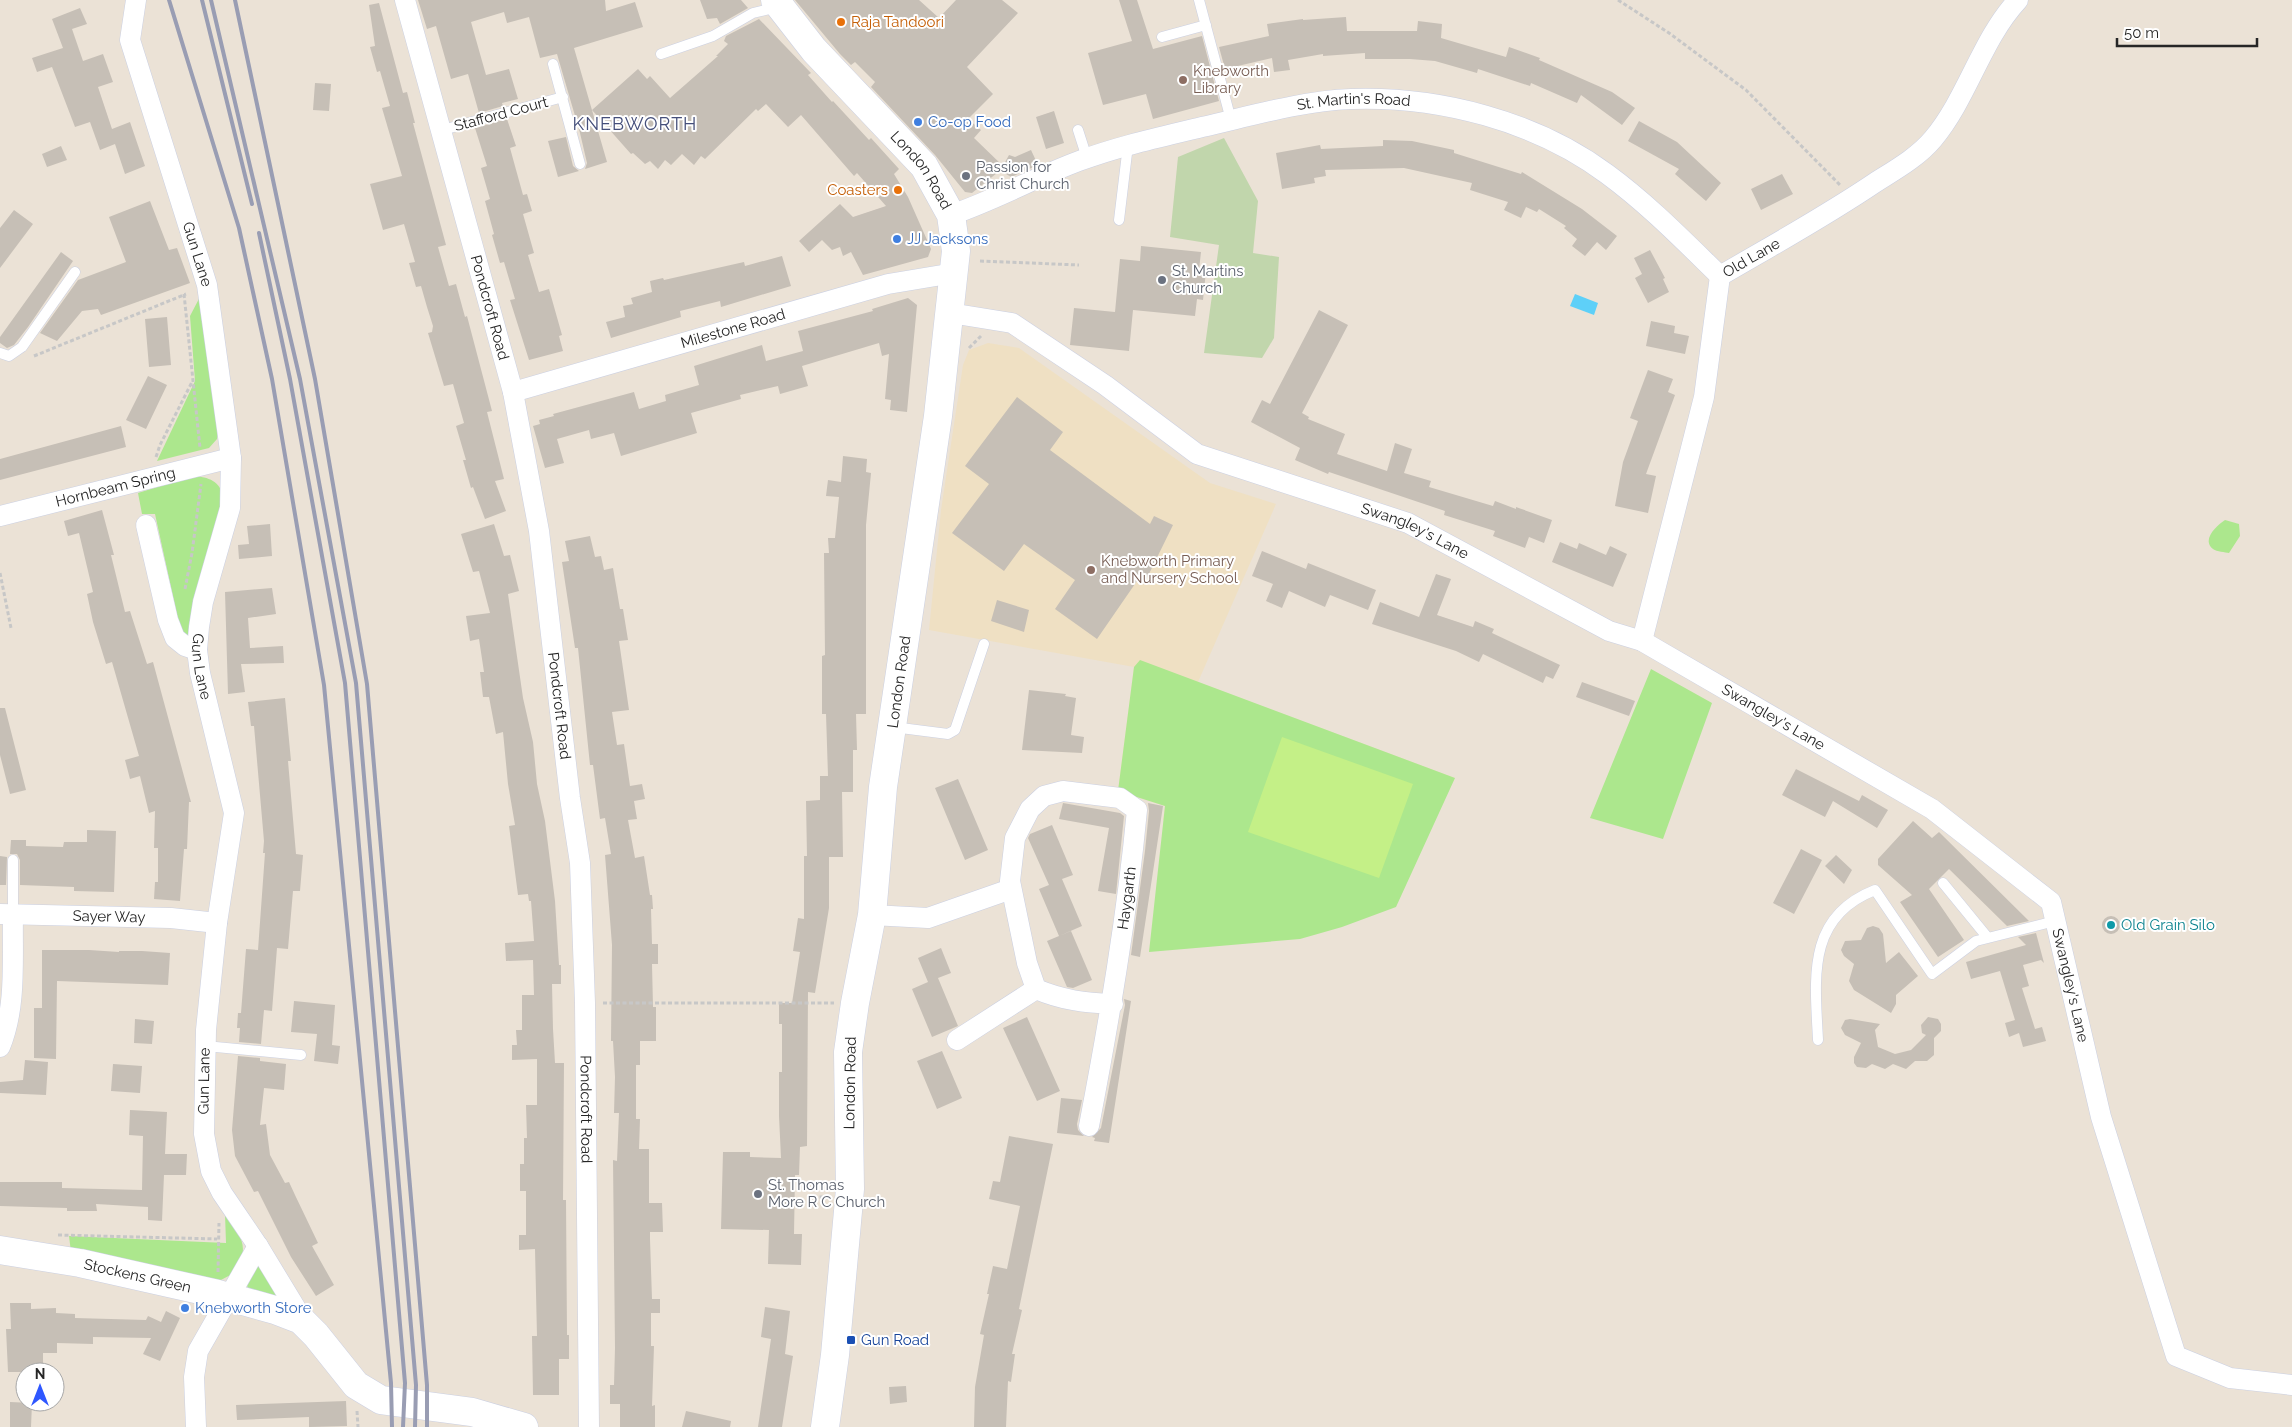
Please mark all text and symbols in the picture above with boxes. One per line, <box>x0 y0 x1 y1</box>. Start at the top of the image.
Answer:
place label: Raja Tandoori <box>851 13 944 31</box>
scale bar <box>2117 15 2257 47</box>
marker: Raja Tandoori <box>835 16 847 28</box>
text: 50 m <box>2124 24 2159 42</box>
place label: Knebworth Library <box>1193 62 1269 97</box>
marker: Knebworth Library <box>1177 74 1189 86</box>
street label: St. Martin's Road <box>1295 90 1411 114</box>
street label: Stafford Court <box>452 93 550 135</box>
district label: KNEBWORTH <box>573 113 697 134</box>
place label: Co-op Food <box>928 113 1011 131</box>
marker: Co-op Food <box>912 116 924 128</box>
street label: London Road <box>887 127 955 213</box>
place label: Passion for Christ Church <box>976 158 1070 193</box>
marker: Passion for Christ Church <box>960 170 972 182</box>
place label: Coasters <box>827 181 888 199</box>
marker: Coasters <box>892 184 904 196</box>
street label: Gun Lane <box>179 220 216 289</box>
place label: JJ Jacksons <box>907 230 988 248</box>
marker: JJ Jacksons <box>891 233 903 245</box>
street label: Old Lane <box>1720 234 1783 281</box>
street label: Pondcroft Road <box>467 253 513 362</box>
place label: St. Martins Church <box>1172 262 1243 297</box>
marker: St. Martins Church <box>1156 274 1168 286</box>
street label: Milestone Road <box>679 305 787 352</box>
street label: Hornbeam Spring <box>54 463 177 511</box>
street label: Swangley's Lane <box>1359 499 1472 563</box>
place label: Knebworth Primary and Nursery School <box>1101 552 1239 587</box>
marker: Knebworth Primary and Nursery School <box>1085 564 1097 576</box>
street label: Gun Lane <box>188 633 215 702</box>
street label: London Road <box>884 635 914 729</box>
street label: Pondcroft Road <box>544 651 574 761</box>
street label: Swangley's Lane <box>1718 680 1828 754</box>
street label: Haygarth <box>1114 866 1140 931</box>
street label: Sayer Way <box>72 907 146 926</box>
place label: Old Grain Silo <box>2121 916 2215 934</box>
marker: Old Grain Silo <box>2105 919 2117 931</box>
street label: Swangley's Lane <box>2048 927 2092 1044</box>
street label: London Road <box>840 1036 860 1130</box>
street label: Gun Lane <box>194 1047 214 1115</box>
street label: Pondcroft Road <box>576 1055 596 1163</box>
place label: St. Thomas More R C Church <box>768 1176 885 1211</box>
marker: St. Thomas More R C Church <box>752 1188 764 1200</box>
street label: Stockens Green <box>82 1255 193 1297</box>
place label: Knebworth Store <box>195 1299 312 1317</box>
marker: Knebworth Store <box>179 1302 191 1314</box>
place label: Gun Road <box>861 1331 929 1349</box>
marker: Gun Road <box>845 1334 857 1346</box>
north arrow <box>15 1362 65 1412</box>
text: N <box>35 1366 45 1382</box>

